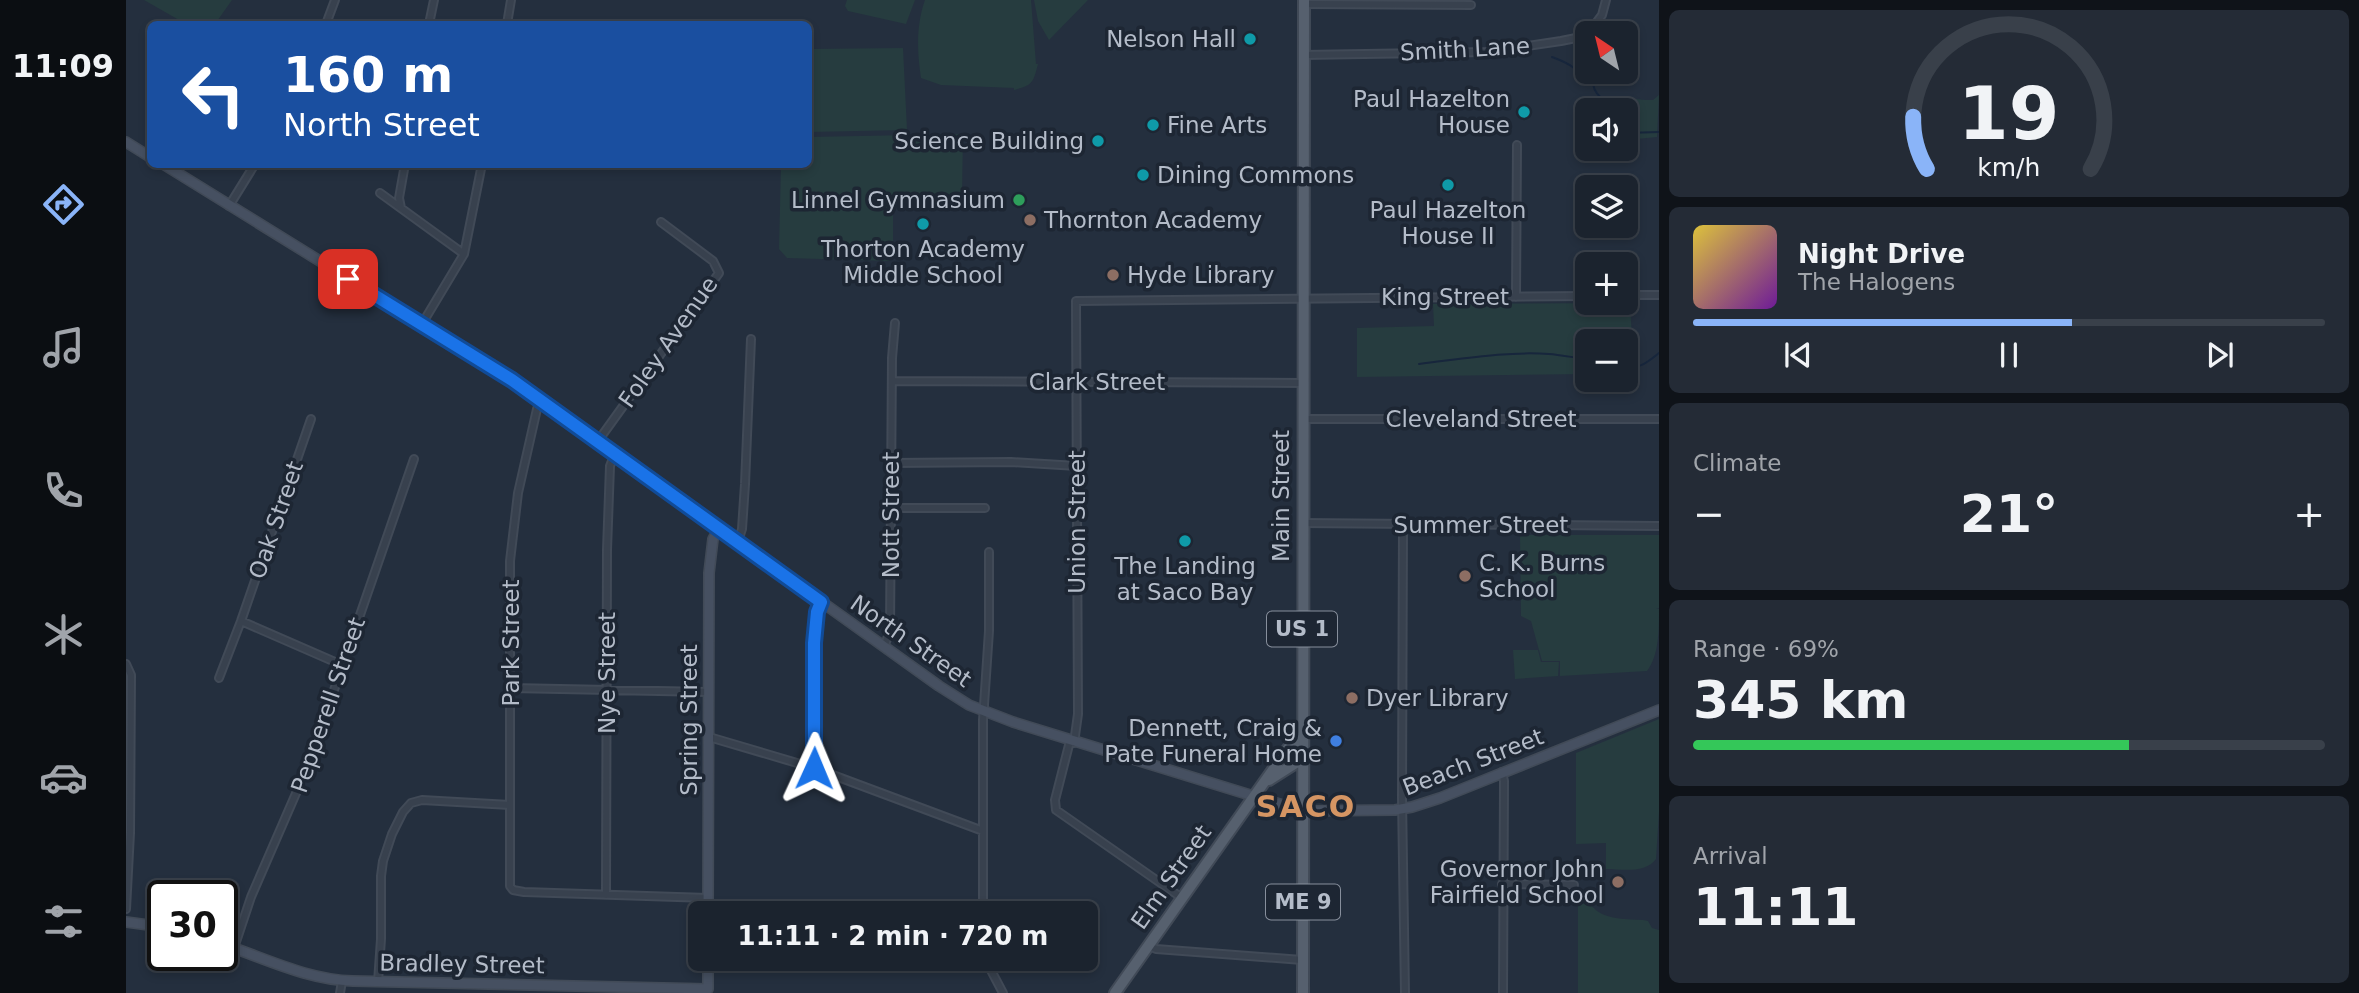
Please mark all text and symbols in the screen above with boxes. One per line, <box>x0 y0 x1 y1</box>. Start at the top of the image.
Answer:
north arrow <box>1575 21 1638 84</box>
map controls <box>1575 21 1638 392</box>
place label: Nelson Hall <box>1106 26 1236 52</box>
marker: Nelson Hall <box>1242 31 1258 47</box>
street label: Smith Lane <box>1399 33 1531 65</box>
text: 11:09 <box>12 47 114 85</box>
text: 160 m <box>283 47 453 104</box>
icon: left <box>168 49 259 140</box>
text: 19 <box>1958 72 2060 157</box>
place label: Paul Hazelton House <box>1353 86 1510 138</box>
button: sound <box>1575 98 1638 161</box>
marker: Paul Hazelton House <box>1516 104 1532 120</box>
text: North Street <box>283 106 480 144</box>
place label: Fine Arts <box>1167 112 1267 138</box>
marker: Fine Arts <box>1145 117 1161 133</box>
place label: Science Building <box>894 128 1084 154</box>
marker: Science Building <box>1090 133 1106 149</box>
text: km/h <box>1977 153 2041 182</box>
place label: Dining Commons <box>1157 162 1354 188</box>
marker: Dining Commons <box>1135 167 1151 183</box>
button: layers <box>1575 175 1638 238</box>
marker: Paul Hazelton House II <box>1440 177 1456 193</box>
icon: directions <box>39 180 88 229</box>
place label: Linnel Gymnasium <box>791 187 1005 213</box>
marker: Linnel Gymnasium <box>1011 192 1027 208</box>
place label: Paul Hazelton House II <box>1370 197 1526 249</box>
place label: Thornton Academy <box>1043 207 1262 233</box>
marker: Thornton Academy <box>1022 212 1038 228</box>
marker: Thorton Academy Middle School <box>915 216 931 232</box>
place label: Thorton Academy Middle School <box>820 236 1025 288</box>
text: Night Drive <box>1798 239 1965 269</box>
pin <box>318 249 378 309</box>
button: + <box>1575 252 1638 315</box>
icon: arrive <box>329 260 367 298</box>
place label: Hyde Library <box>1127 262 1274 288</box>
marker: Hyde Library <box>1105 267 1121 283</box>
text: The Halogens <box>1798 269 1955 295</box>
street label: Foley Avenue <box>613 272 723 412</box>
street label: King Street <box>1381 284 1509 310</box>
icon: music <box>39 323 88 372</box>
button: − <box>1575 329 1638 392</box>
icon: previous <box>1779 336 1817 374</box>
icon: pause <box>1990 336 2028 374</box>
icon: next <box>2201 336 2239 374</box>
street label: Clark Street <box>1029 369 1165 395</box>
street label: Cleveland Street <box>1385 406 1577 432</box>
street label: Main Street <box>1268 430 1294 562</box>
street label: Union Street <box>1064 450 1090 594</box>
text: Climate <box>1693 450 1782 476</box>
street label: Nott Street <box>878 452 904 578</box>
street label: Oak Street <box>244 458 308 582</box>
icon: phone <box>39 466 88 515</box>
text: 21° <box>1960 484 2058 544</box>
text: − <box>1693 492 1725 536</box>
text: + <box>2293 492 2325 536</box>
street label: Summer Street <box>1394 512 1568 538</box>
marker: The Landing at Saco Bay <box>1177 533 1193 549</box>
place label: C. K. Burns School <box>1479 550 1605 602</box>
place label: The Landing at Saco Bay <box>1113 553 1256 605</box>
marker: C. K. Burns School <box>1457 568 1473 584</box>
street label: Park Street <box>498 580 524 706</box>
street label: North Street <box>846 590 976 692</box>
icon: climate <box>39 610 88 659</box>
street label: Nye Street <box>594 612 620 734</box>
road number: US 1 <box>1267 612 1337 646</box>
street label: Pepperell Street <box>286 614 370 796</box>
text: Range · 69% <box>1693 636 1839 662</box>
street label: Spring Street <box>676 644 702 796</box>
text: 345 km <box>1693 670 1908 730</box>
place label: Dyer Library <box>1366 685 1509 711</box>
marker: Dyer Library <box>1344 690 1360 706</box>
place label: Dennett, Craig & Pate Funeral Home <box>1104 715 1322 767</box>
street label: Beach Street <box>1399 723 1547 801</box>
position arrow <box>777 731 851 805</box>
marker: Dennett, Craig & Pate Funeral Home <box>1328 733 1344 749</box>
icon: car <box>39 753 88 802</box>
district label: SACO <box>1256 789 1356 824</box>
street label: Elm Street <box>1126 820 1216 934</box>
text: Arrival <box>1693 843 1768 869</box>
place label: Governor John Fairfield School <box>1430 856 1604 908</box>
marker: Governor John Fairfield School <box>1610 874 1626 890</box>
text: 11:11 <box>1693 877 1859 937</box>
speed limit sign: 30 <box>147 880 238 971</box>
road number: ME 9 <box>1266 884 1340 920</box>
icon: filters <box>39 897 88 946</box>
text: 11:11 · 2 min · 720 m <box>738 921 1048 951</box>
street label: Bradley Street <box>379 950 545 978</box>

